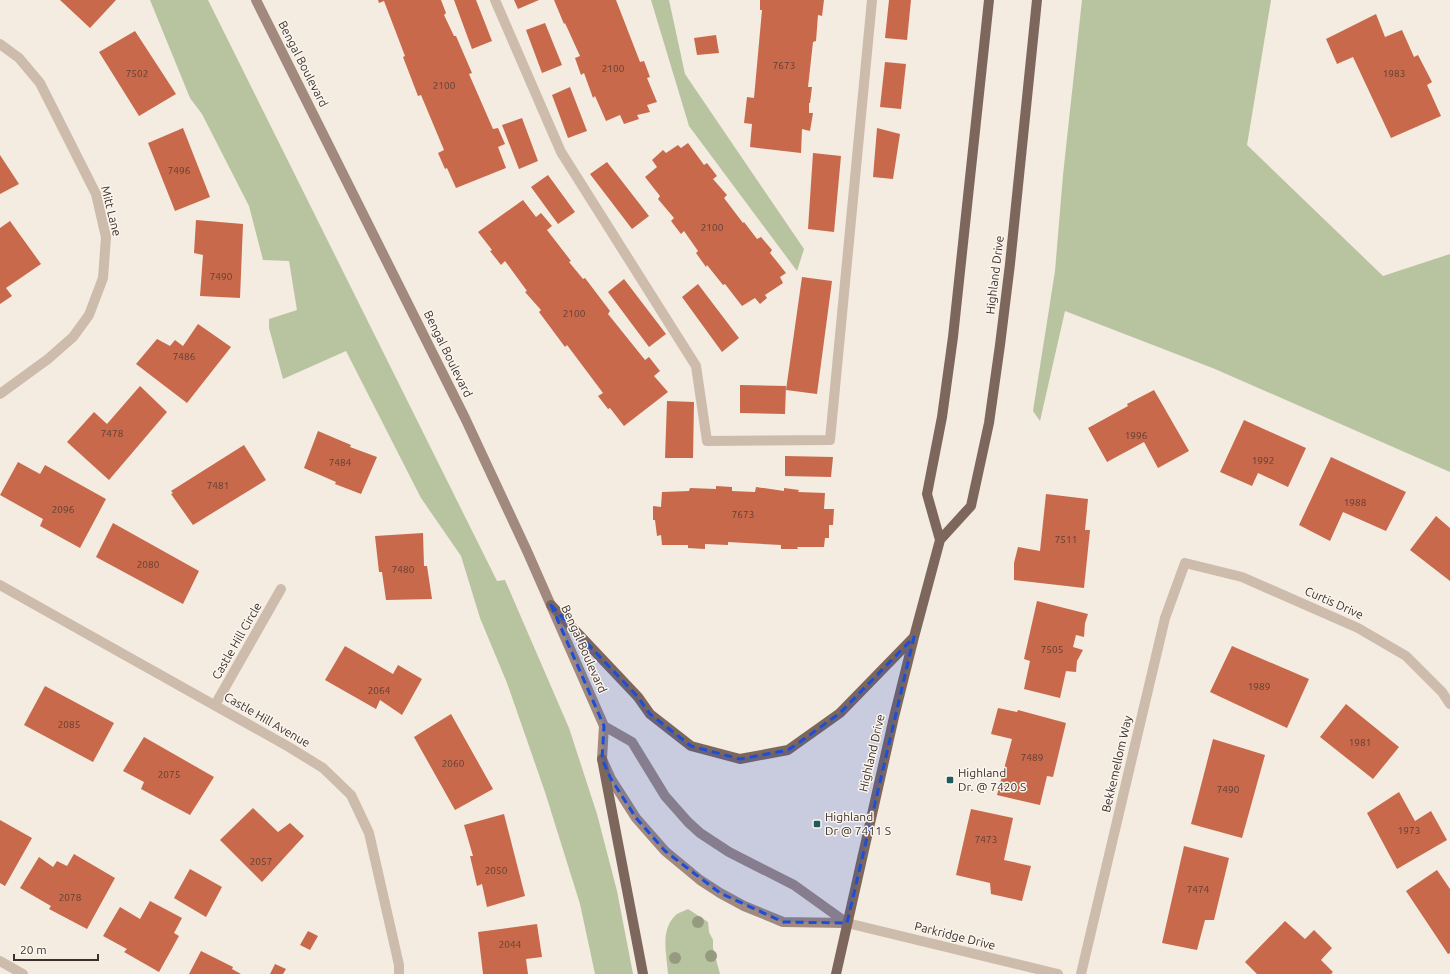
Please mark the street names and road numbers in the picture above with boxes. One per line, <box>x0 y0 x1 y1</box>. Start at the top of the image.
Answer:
street label: Bengal Boulevard <box>276 19 331 109</box>
street label: Mitt Lane <box>99 184 124 237</box>
street label: Highland Drive <box>983 235 1006 315</box>
street label: Bengal Boulevard <box>422 308 475 399</box>
street label: Curtis Drive <box>1303 584 1365 621</box>
street label: Castle Hill Circle <box>209 600 264 681</box>
street label: Bengal Boulevard <box>559 603 610 695</box>
street label: Castle Hill Avenue <box>222 690 312 749</box>
street label: Highland Drive <box>856 713 887 793</box>
street label: Bekkemellom Way <box>1099 714 1134 814</box>
street label: Parkridge Drive <box>913 919 997 952</box>

